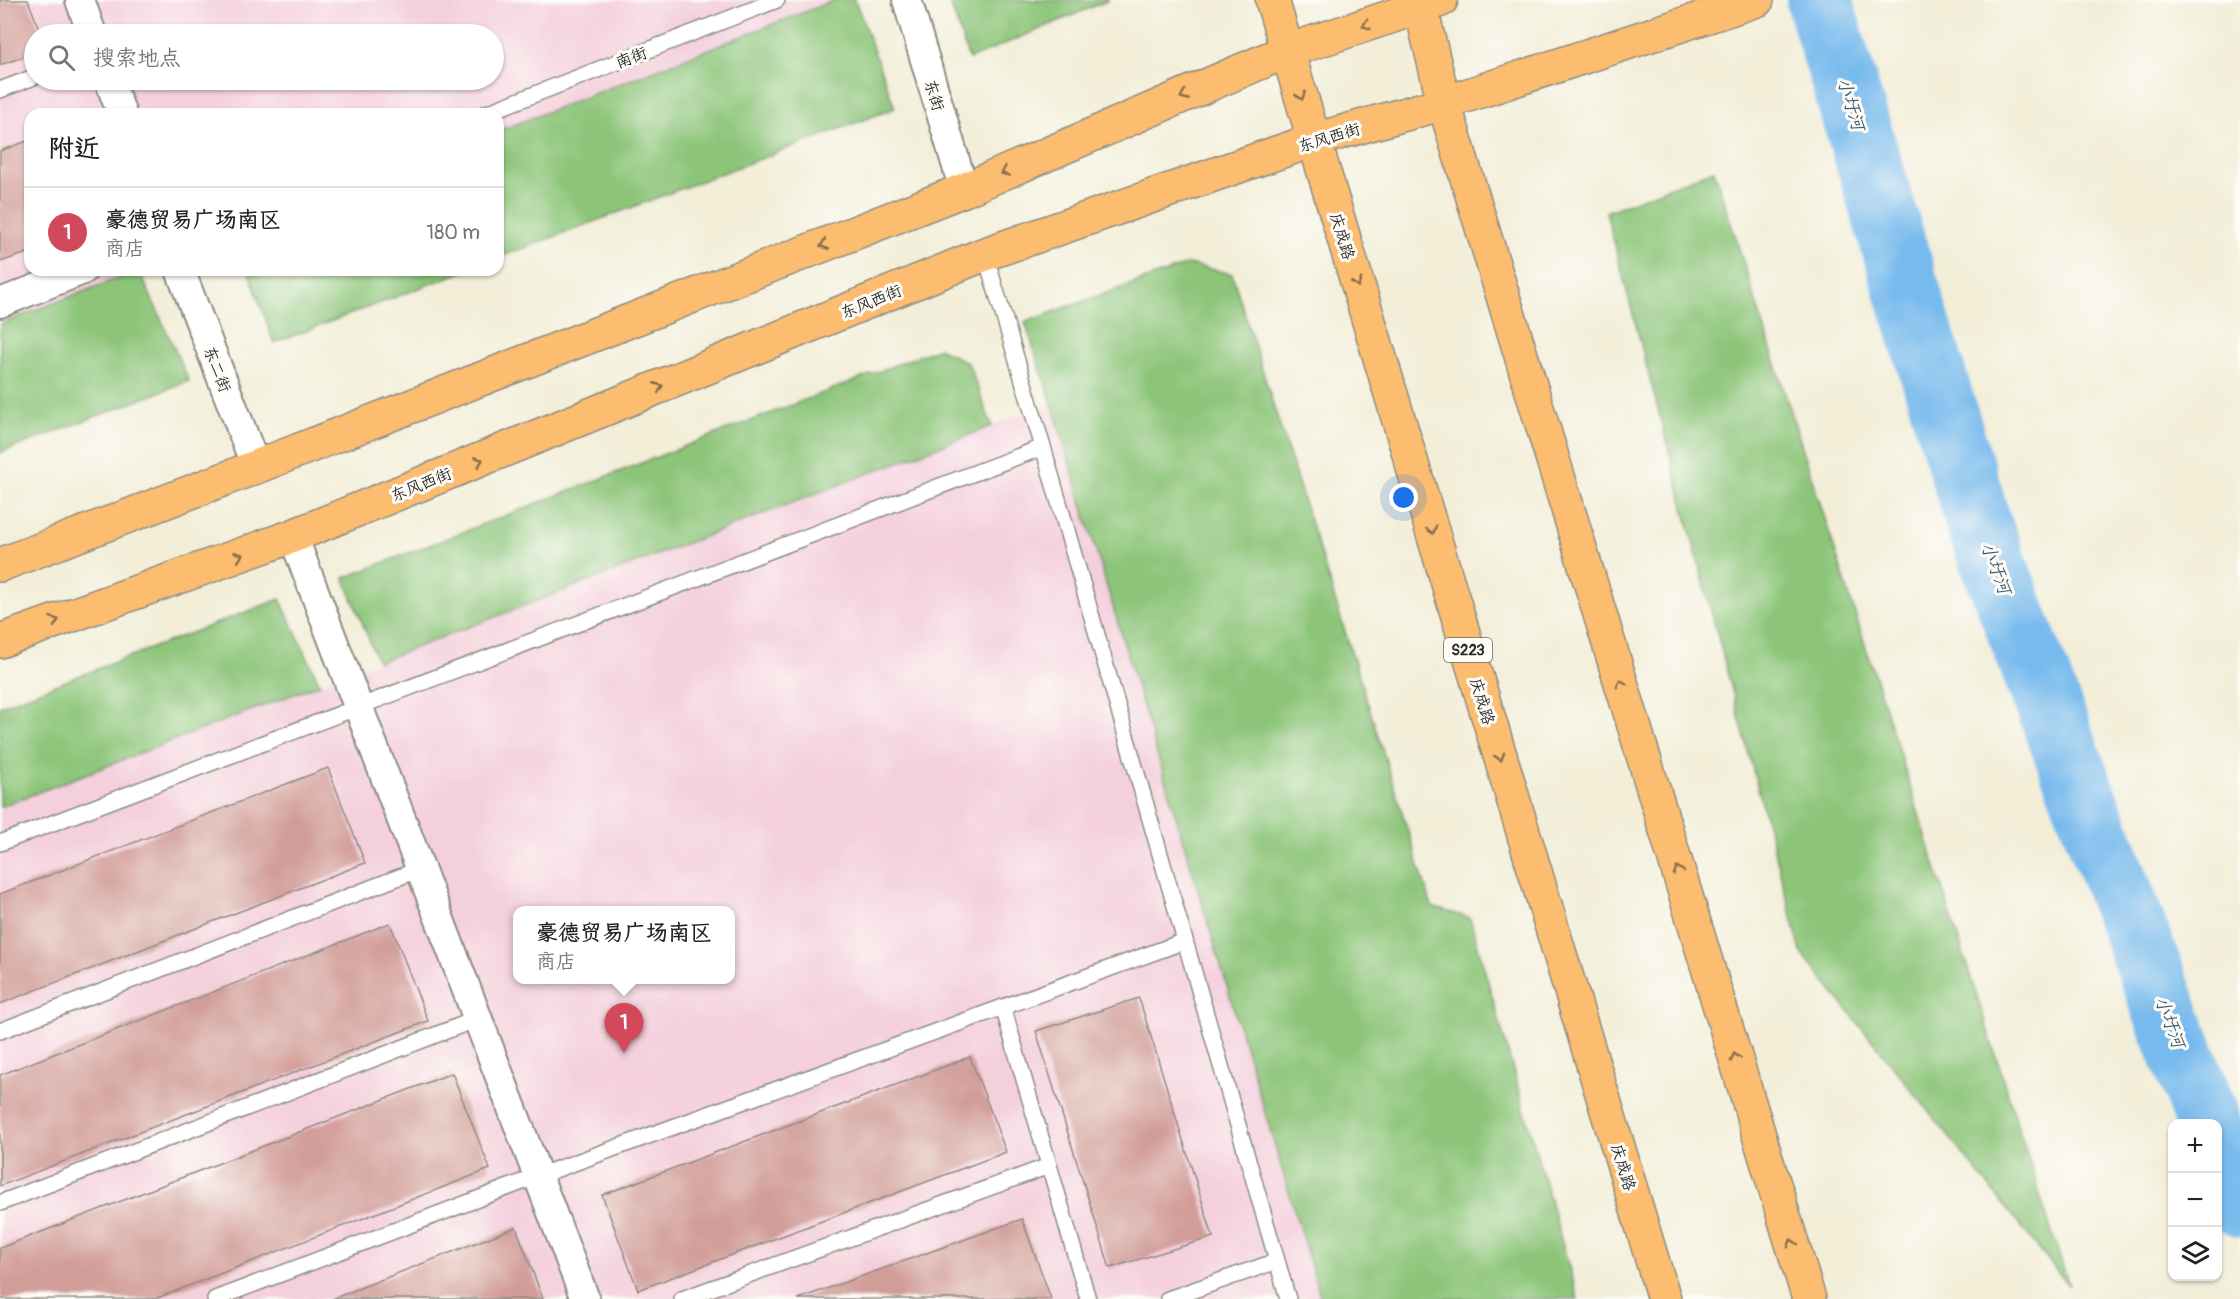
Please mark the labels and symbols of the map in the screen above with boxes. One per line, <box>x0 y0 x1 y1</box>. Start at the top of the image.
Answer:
one-way arrow <box>1361 17 1372 30</box>
street label: 南街 <box>613 43 650 73</box>
water label: 小圩河 <box>1832 75 1870 136</box>
street label: 东街 <box>920 77 948 114</box>
one-way arrow <box>1179 88 1190 100</box>
one-way arrow <box>1294 90 1306 101</box>
street label: 东风西街 <box>1296 119 1363 157</box>
one-way arrow <box>1000 165 1011 177</box>
street label: 庆成路 <box>1325 210 1359 262</box>
one-way arrow <box>819 238 830 250</box>
one-way arrow <box>1350 277 1362 288</box>
street label: 东风西街 <box>838 281 905 323</box>
street label: 东二街 <box>199 343 235 395</box>
one-way arrow <box>653 382 664 394</box>
one-way arrow <box>472 456 483 468</box>
street label: 东风西街 <box>388 464 455 506</box>
your location <box>1389 483 1418 512</box>
one-way arrow <box>1425 524 1437 535</box>
water label: 小圩河 <box>1975 539 2017 600</box>
one-way arrow <box>233 550 244 563</box>
one-way arrow <box>49 616 60 629</box>
road number: S223 <box>1444 638 1492 662</box>
street label: 庆成路 <box>1465 675 1499 727</box>
one-way arrow <box>1616 679 1628 689</box>
one-way arrow <box>1493 751 1505 762</box>
one-way arrow <box>1673 865 1685 876</box>
water label: 小圩河 <box>2149 993 2191 1054</box>
pin: 1 <box>604 1004 644 1053</box>
one-way arrow <box>1730 1052 1742 1062</box>
street label: 庆成路 <box>1606 1141 1640 1193</box>
one-way arrow <box>1787 1238 1799 1249</box>

